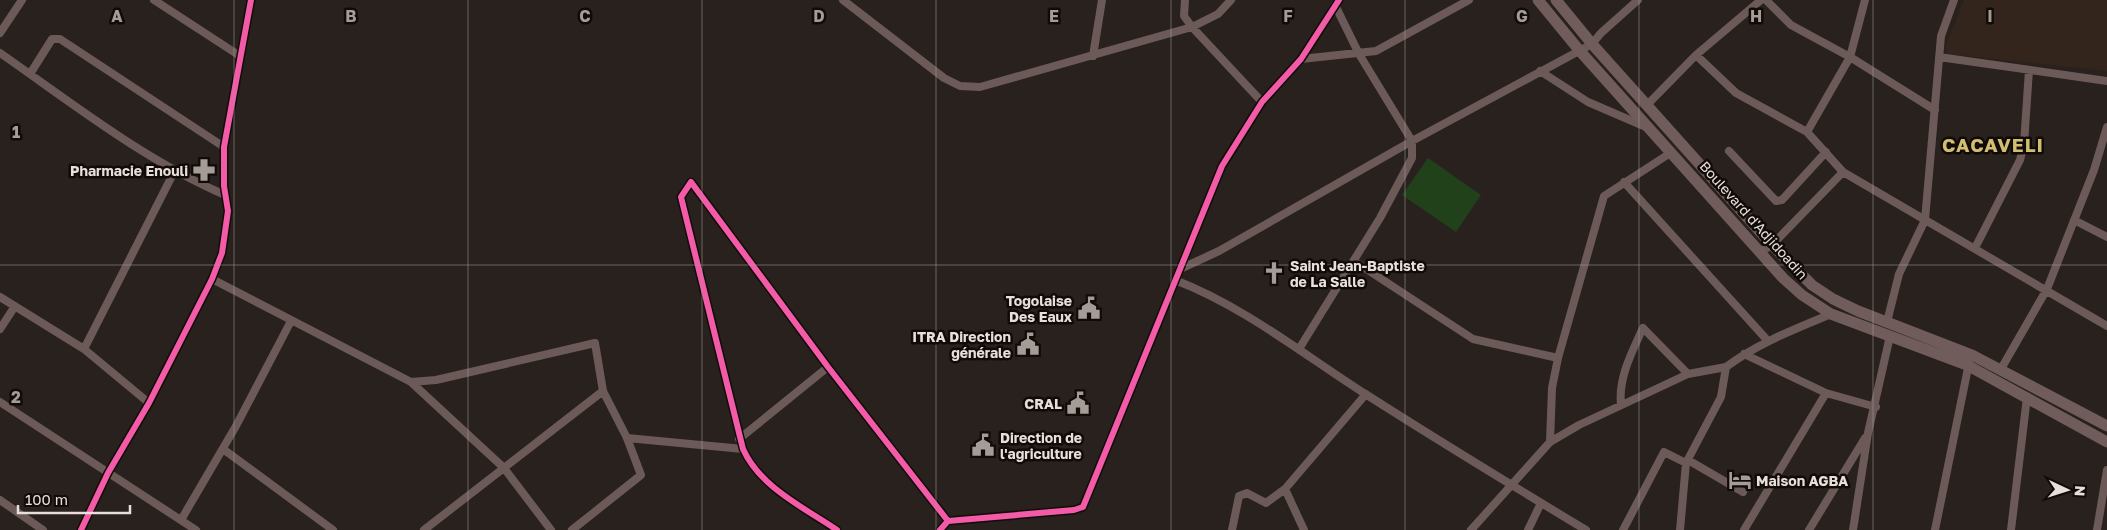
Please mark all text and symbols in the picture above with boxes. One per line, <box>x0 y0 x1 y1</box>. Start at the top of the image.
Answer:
text: A <box>111 6 123 26</box>
text: B <box>345 6 357 26</box>
text: C <box>579 6 591 26</box>
text: D <box>813 6 825 26</box>
text: E <box>1049 6 1059 26</box>
text: F <box>1283 6 1293 26</box>
text: G <box>1516 6 1528 26</box>
text: H <box>1750 6 1762 26</box>
text: I <box>1987 6 1993 26</box>
text: 1 <box>12 122 20 142</box>
district label: CACAVELI <box>1942 133 2044 156</box>
pharmacy icon: Pharmacie Enouli <box>191 157 217 183</box>
street label: Boulevard d'Adjidoadin <box>1696 157 1812 283</box>
place label: Pharmacie Enouli <box>70 162 188 179</box>
place label: Saint Jean-Baptiste de La Salle <box>1290 257 1425 290</box>
church icon: Saint Jean-Baptiste de La Salle <box>1261 260 1287 286</box>
place label: Togolaise Des Eaux <box>1006 292 1072 325</box>
public building icon: Togolaise Des Eaux <box>1076 295 1102 321</box>
place label: ITRA Direction générale <box>912 328 1011 361</box>
public building icon: ITRA Direction générale <box>1015 331 1041 357</box>
text: 2 <box>11 387 21 407</box>
public building icon: CRAL <box>1065 390 1091 416</box>
place label: CRAL <box>1024 395 1062 412</box>
place label: Direction de l'agriculture <box>1000 429 1082 462</box>
public building icon: Direction de l'agriculture <box>970 432 996 458</box>
north arrow <box>2042 465 2092 515</box>
hotel icon: Maison AGBA <box>1727 467 1753 493</box>
place label: Maison AGBA <box>1756 472 1848 489</box>
scale bar <box>18 482 130 514</box>
text: N <box>2072 485 2089 497</box>
text: 100 m <box>25 490 68 508</box>

